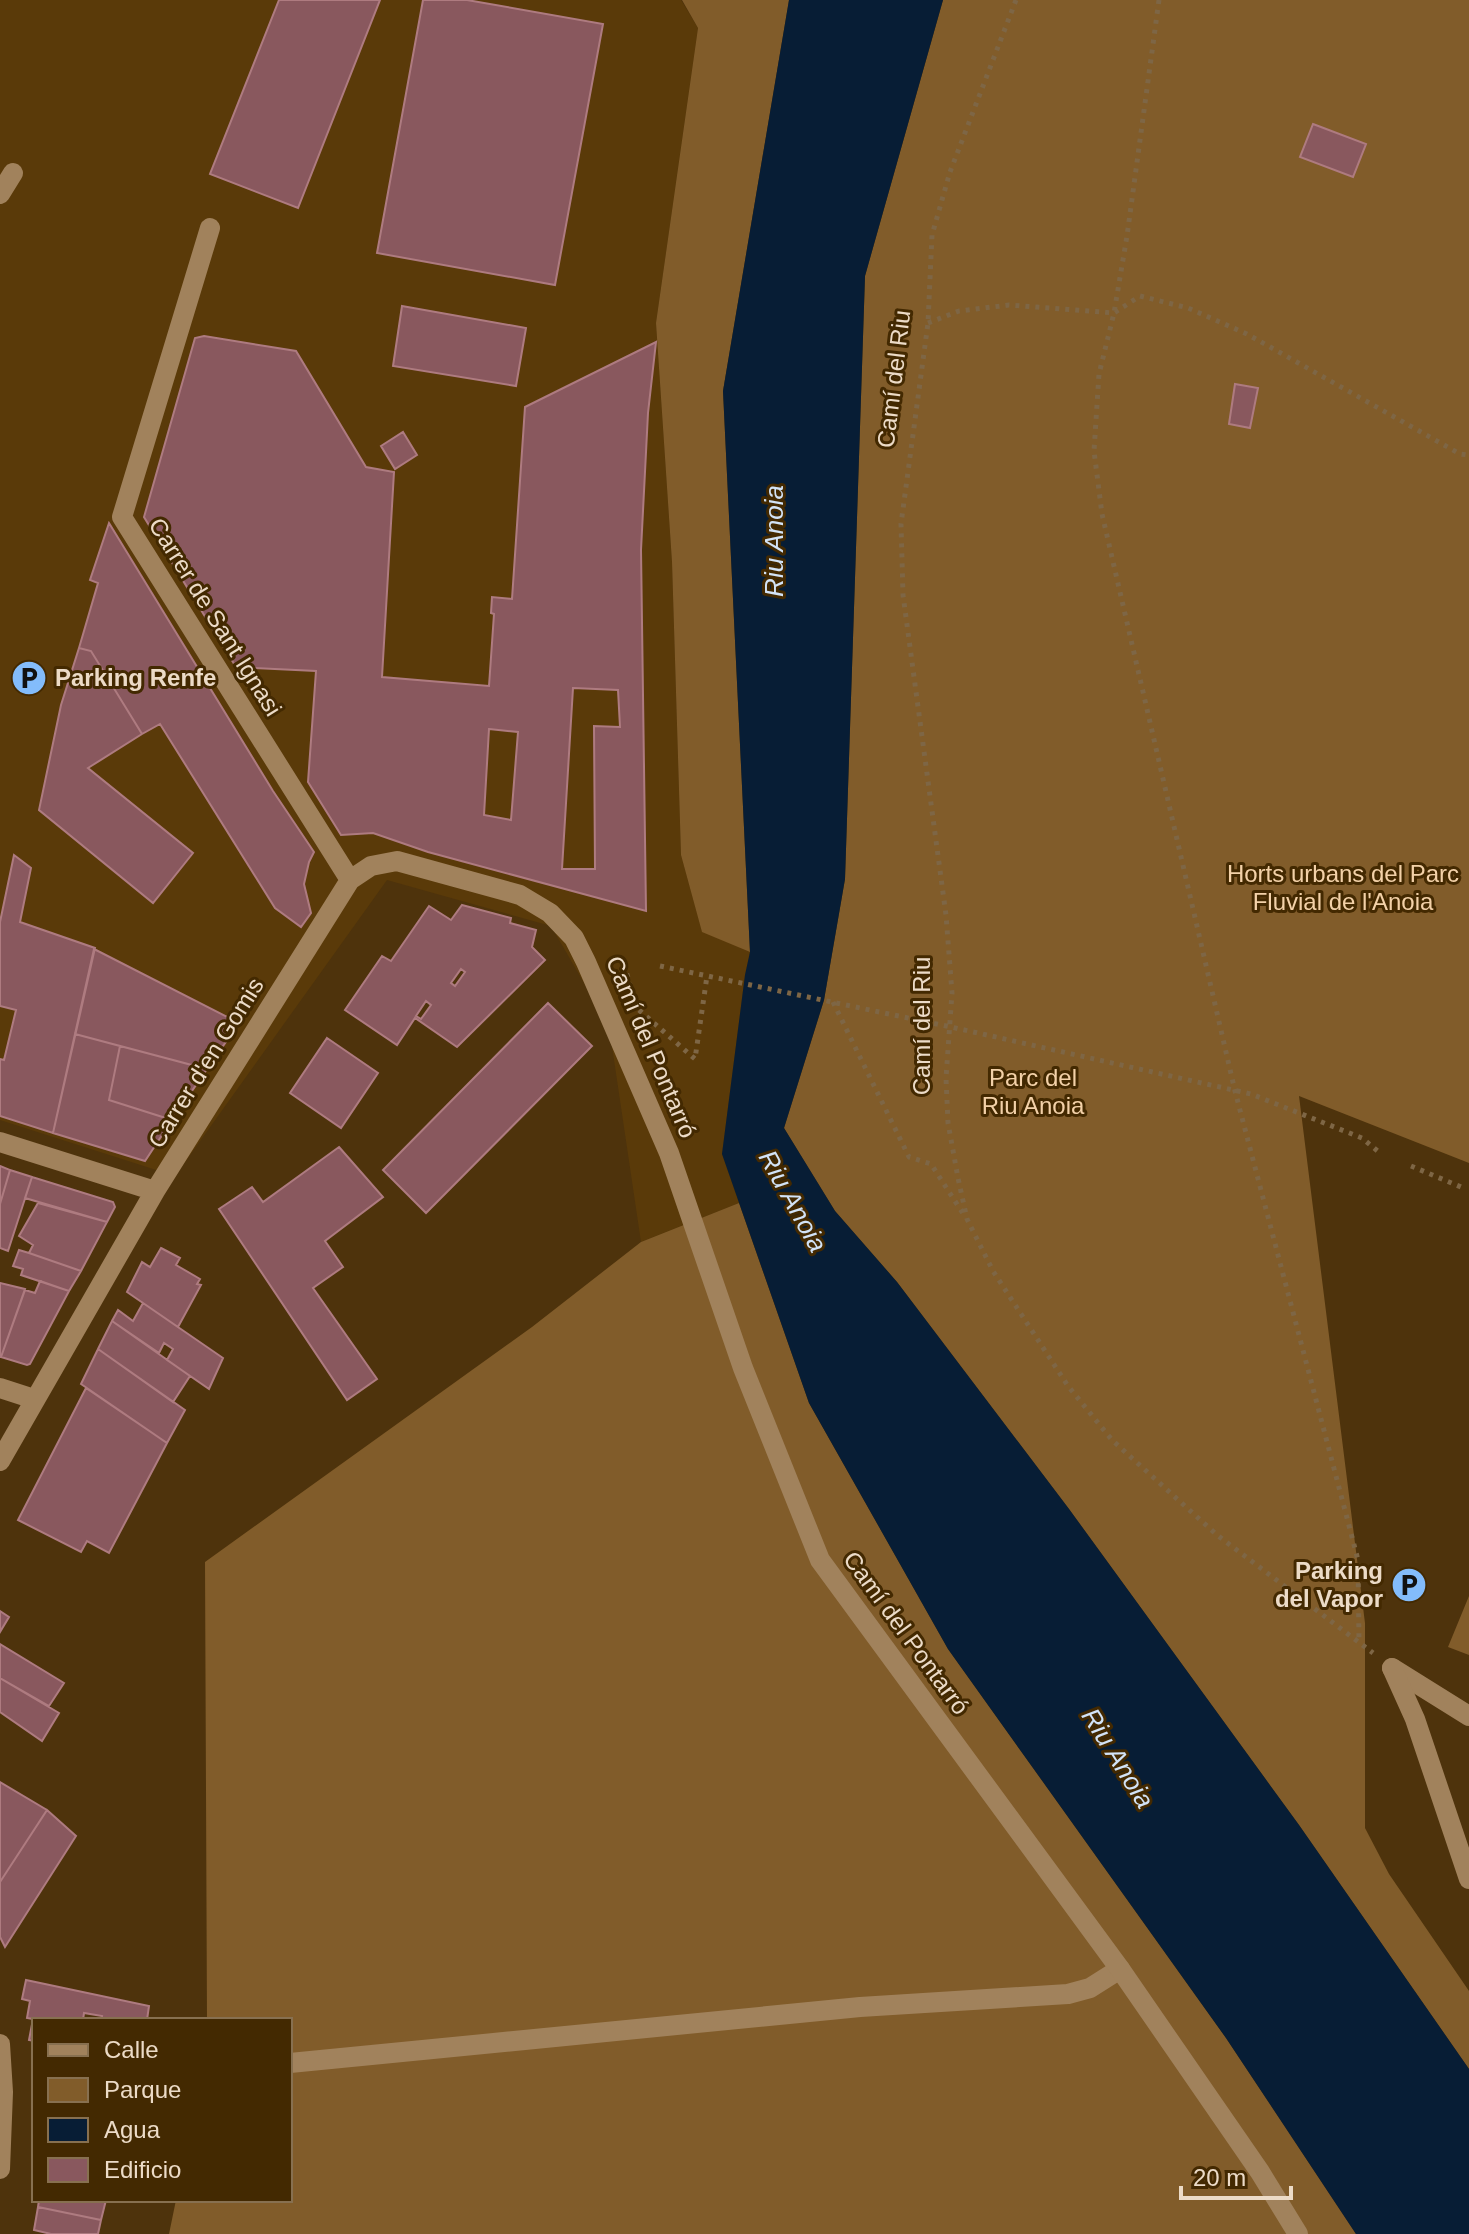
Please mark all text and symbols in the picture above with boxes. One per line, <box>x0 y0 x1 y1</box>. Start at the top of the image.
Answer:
street label: Camí del Riu <box>872 308 915 449</box>
water label: Riu Anoia <box>759 485 789 597</box>
street label: Carrer de Sant Ignasi <box>144 513 287 721</box>
parking icon: Parking Renfe <box>10 659 48 697</box>
place label: Parking Renfe <box>55 664 216 691</box>
park label: Horts urbans del Parc Fluvial de l'Anoia <box>1227 860 1459 915</box>
street label: Camí del Pontarró <box>601 952 702 1142</box>
street label: Camí del Riu <box>908 957 935 1095</box>
street label: Carrer d'en Gomis <box>142 973 269 1153</box>
park label: Parc del Riu Anoia <box>982 1064 1085 1119</box>
water label: Riu Anoia <box>753 1145 833 1257</box>
street label: Camí del Pontarró <box>838 1546 975 1719</box>
place label: Parking del Vapor <box>1275 1557 1383 1612</box>
parking icon: Parking del Vapor <box>1390 1566 1428 1604</box>
water label: Riu Anoia <box>1076 1703 1160 1813</box>
legend <box>32 2018 292 2202</box>
text: Calle <box>104 2036 159 2063</box>
text: Parque <box>104 2076 181 2103</box>
text: Agua <box>104 2116 161 2143</box>
scale bar <box>1181 2150 1291 2200</box>
text: Edificio <box>104 2156 181 2183</box>
text: 20 m <box>1193 2164 1246 2191</box>

